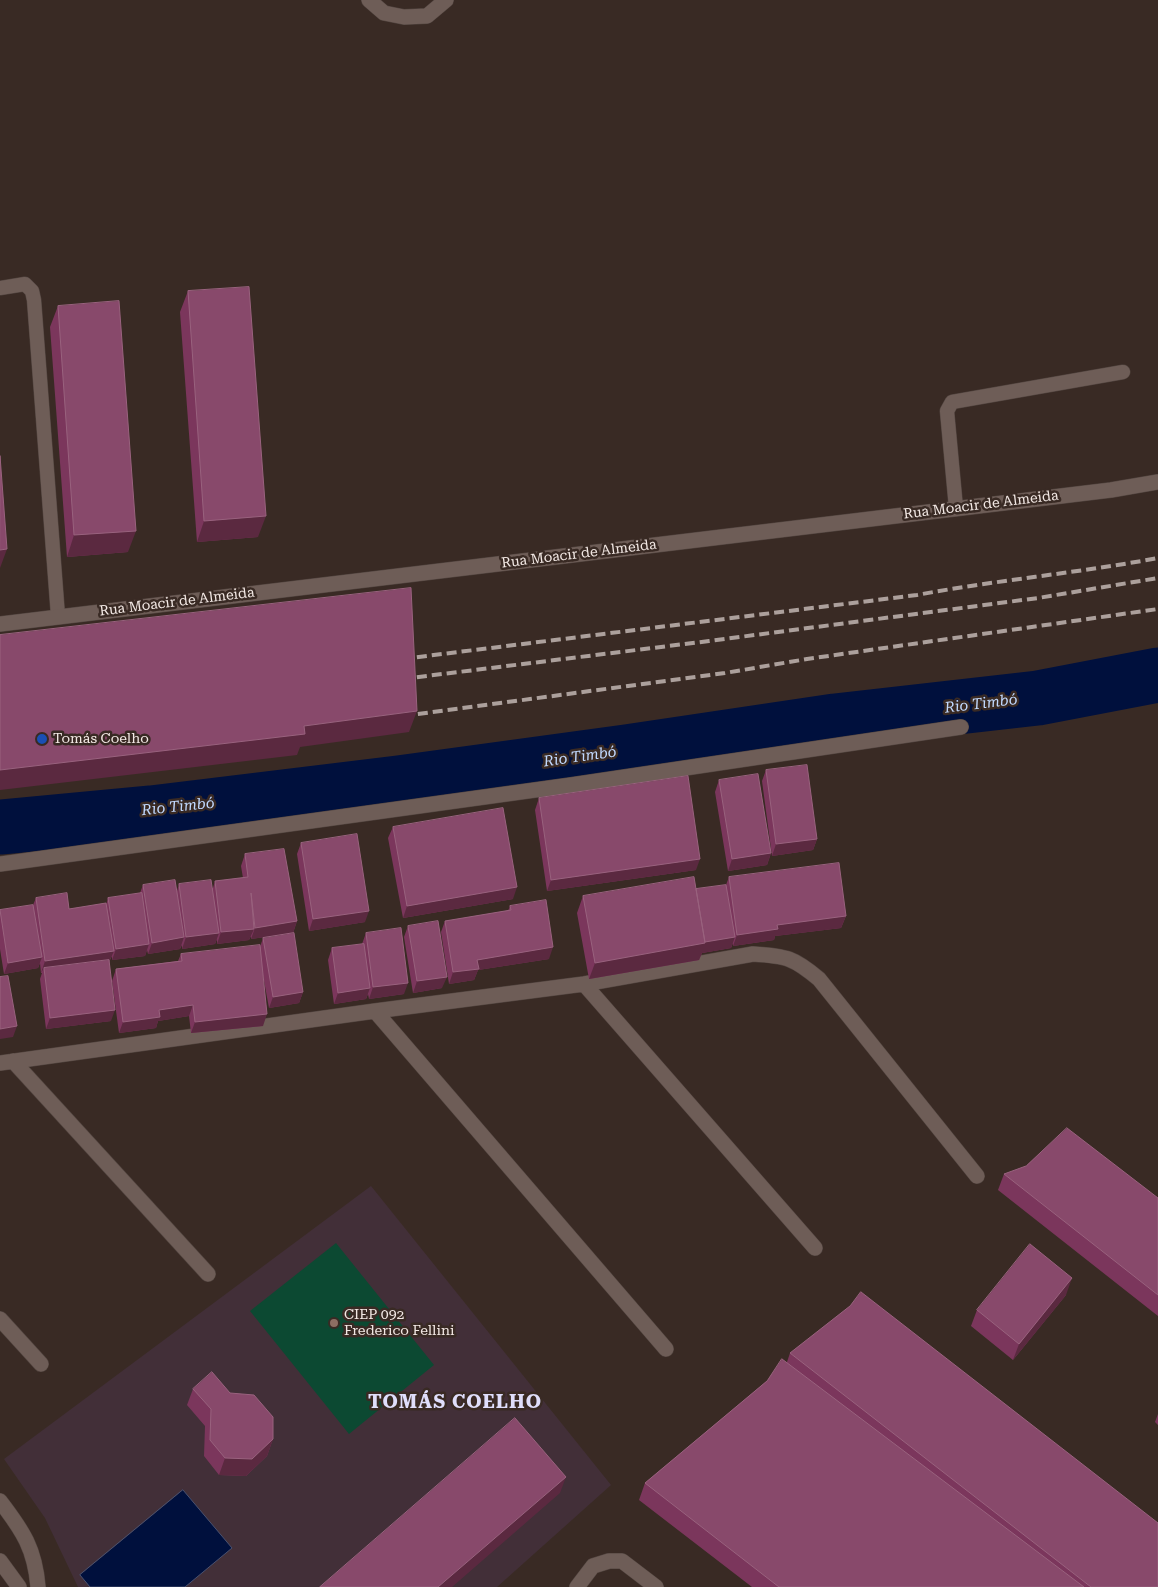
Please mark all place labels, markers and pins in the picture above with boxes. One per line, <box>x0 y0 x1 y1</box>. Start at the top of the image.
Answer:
place label: Tomás Coelho <box>53 731 149 747</box>
marker: Tomás Coelho <box>35 732 49 746</box>
place label: CIEP 092 Frederico Fellini <box>344 1307 454 1340</box>
marker: CIEP 092 Frederico Fellini <box>328 1317 340 1329</box>

